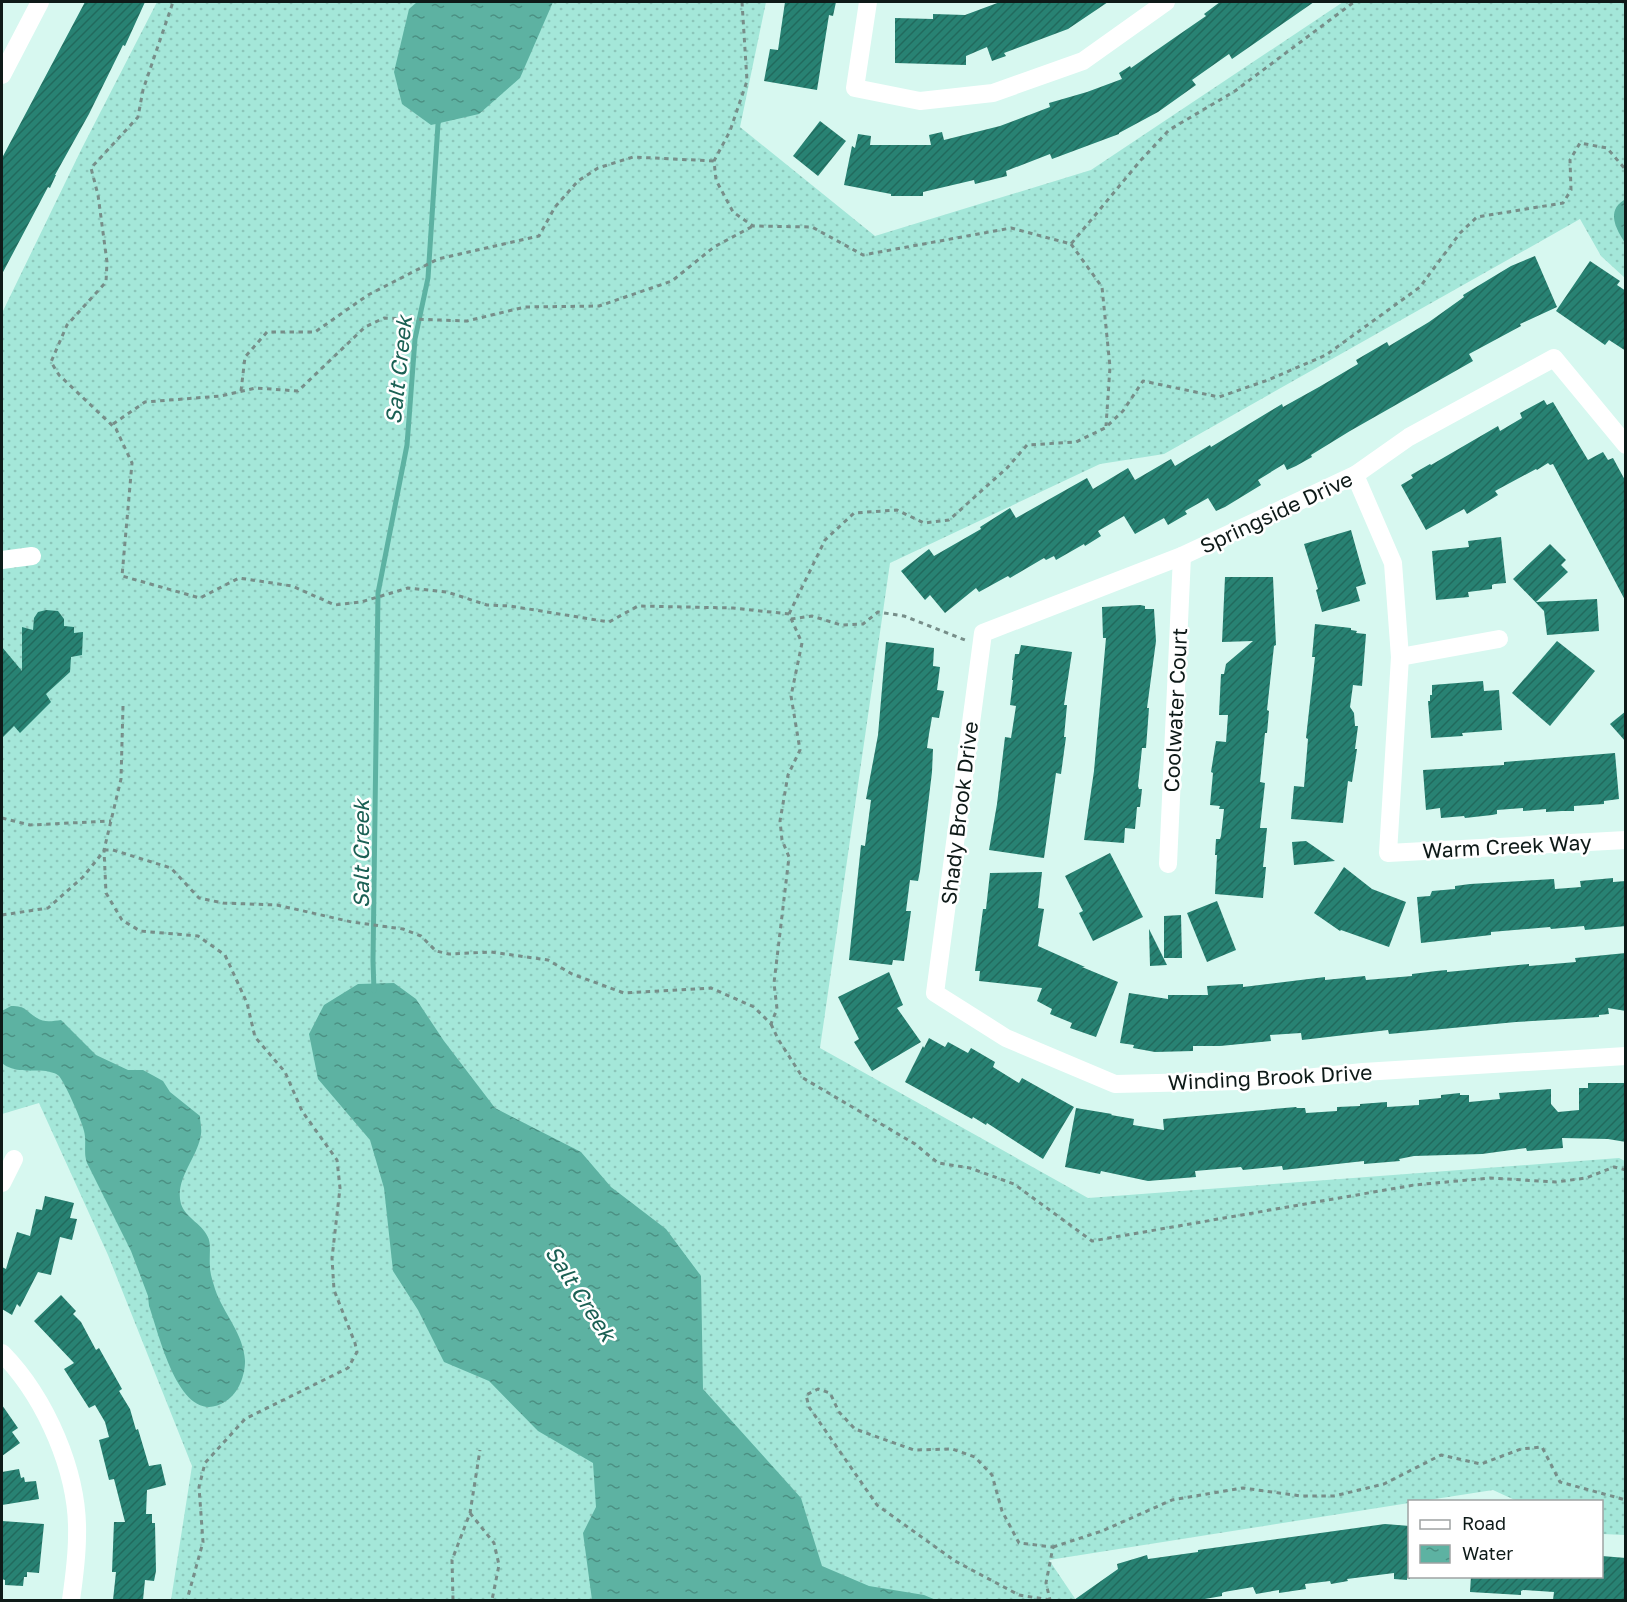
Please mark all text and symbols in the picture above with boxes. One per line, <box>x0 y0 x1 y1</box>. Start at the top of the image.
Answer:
water label: Salt Creek <box>379 312 417 425</box>
street label: Springside Drive <box>1196 465 1356 559</box>
street label: Coolwater Court <box>1158 627 1192 793</box>
street label: Shady Brook Drive <box>935 720 983 906</box>
water label: Salt Creek <box>347 797 374 908</box>
street label: Warm Creek Way <box>1422 829 1593 863</box>
street label: Winding Brook Drive <box>1167 1059 1373 1095</box>
water label: Salt Creek <box>540 1240 623 1348</box>
legend <box>1408 1500 1603 1578</box>
text: Road <box>1462 1512 1506 1534</box>
text: Water <box>1462 1542 1513 1564</box>

